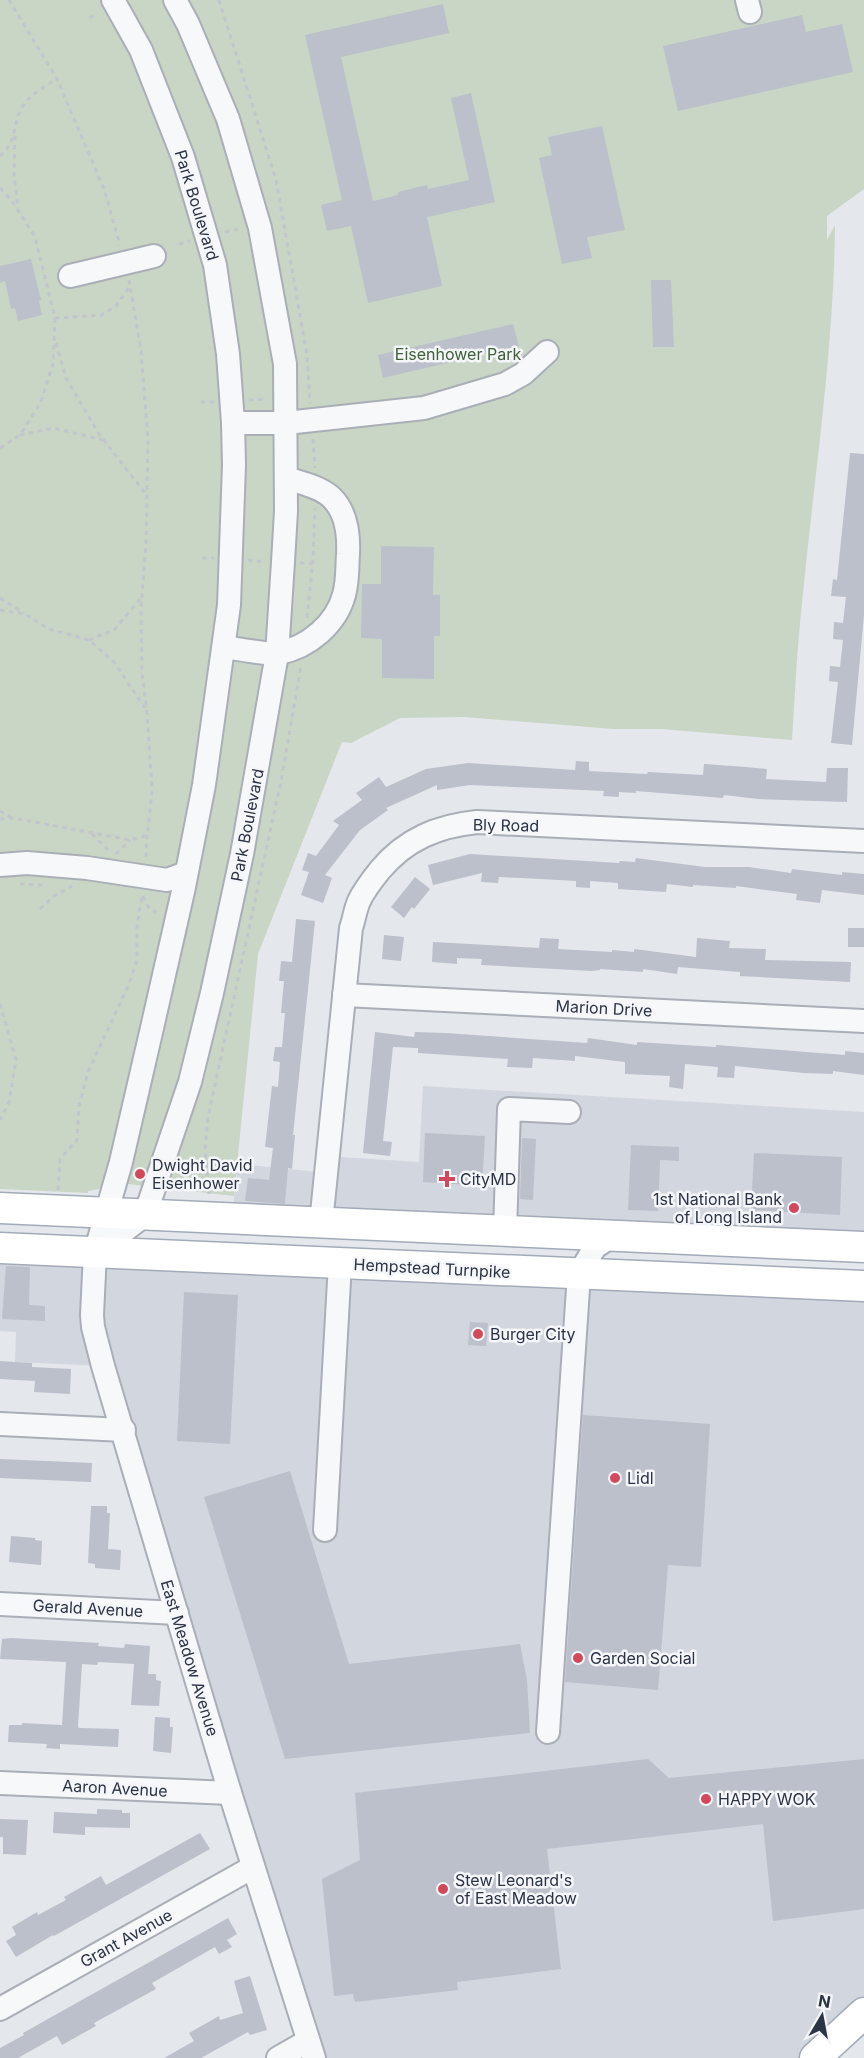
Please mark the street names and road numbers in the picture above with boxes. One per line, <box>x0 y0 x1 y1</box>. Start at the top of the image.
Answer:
street label: Park Boulevard <box>171 147 223 263</box>
street label: Park Boulevard <box>226 767 268 883</box>
street label: Bly Road <box>473 814 539 836</box>
street label: Marion Drive <box>555 995 653 1021</box>
street label: Hempstead Turnpike <box>353 1254 511 1282</box>
street label: East Meadow Avenue <box>157 1577 223 1739</box>
street label: Gerald Avenue <box>32 1595 144 1621</box>
street label: Aaron Avenue <box>62 1775 168 1801</box>
street label: Grant Avenue <box>76 1904 176 1972</box>

